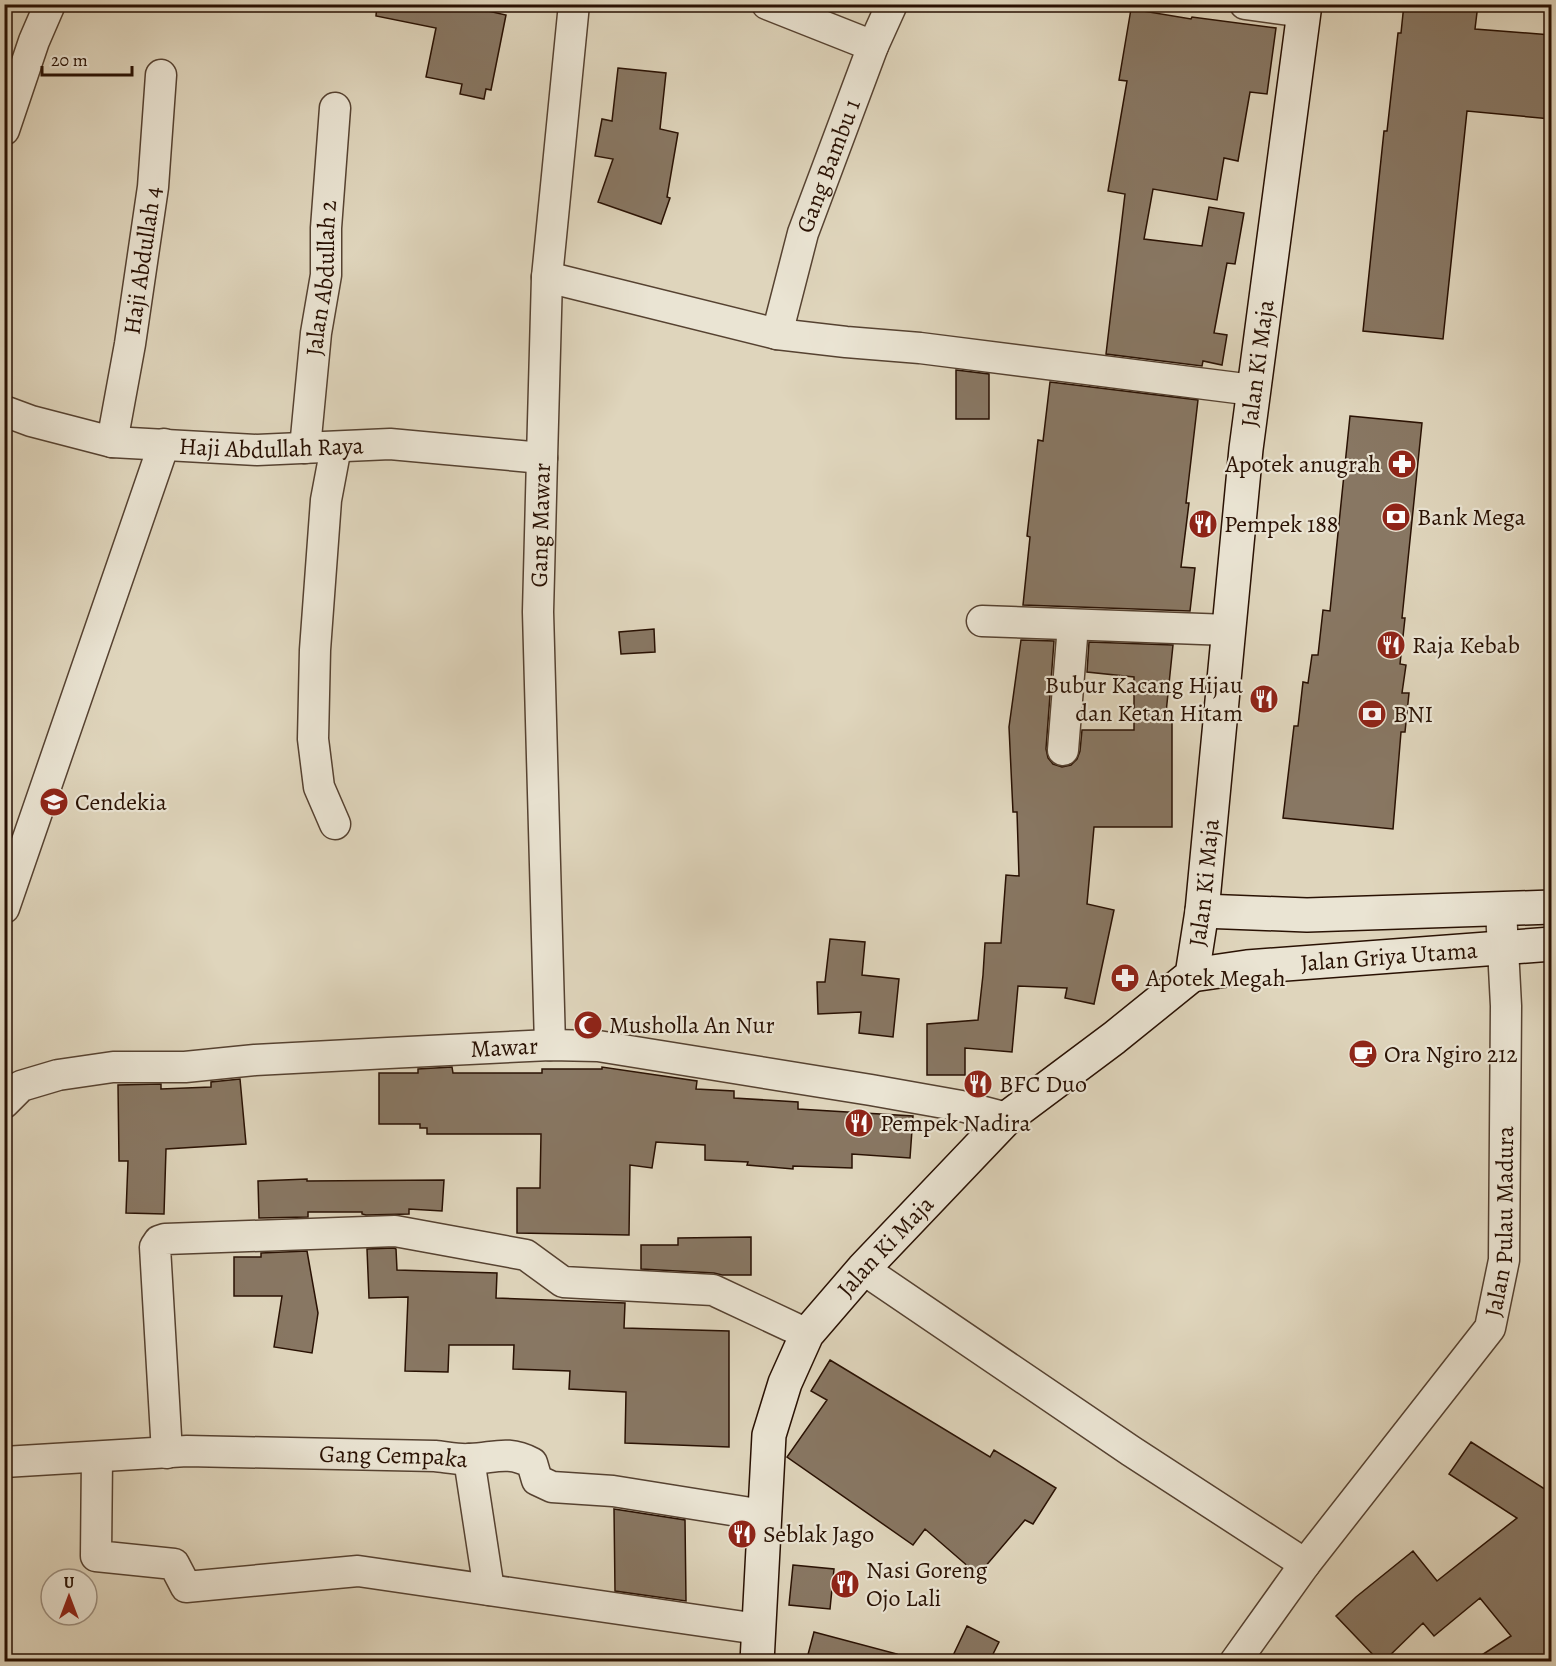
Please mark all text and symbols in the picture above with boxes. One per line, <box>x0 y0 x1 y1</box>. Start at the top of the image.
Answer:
scale bar <box>42 39 132 77</box>
text: 20 m <box>51 48 88 72</box>
street label: Gang Bambu 1 <box>789 94 868 237</box>
street label: Haji Abdullah 4 <box>116 184 169 337</box>
street label: Jalan Abdullah 2 <box>298 199 344 357</box>
street label: Jalan Ki Maja <box>1233 297 1282 429</box>
street label: Haji Abdullah Raya <box>178 429 365 466</box>
place label: Apotek anugrah <box>1224 448 1381 480</box>
pharmacy icon: Apotek anugrah <box>1386 448 1418 480</box>
street label: Gang Mawar <box>523 462 558 588</box>
bank icon: Bank Mega <box>1380 501 1412 533</box>
place label: Bank Mega <box>1417 501 1526 533</box>
restaurant icon: Pempek 188 <box>1187 508 1219 540</box>
place label: Pempek 188 <box>1224 508 1338 540</box>
restaurant icon: Raja Kebab <box>1375 629 1407 661</box>
place label: Raja Kebab <box>1412 629 1520 661</box>
place label: Bubur Kacang Hijau dan Ketan Hitam <box>1045 669 1243 729</box>
restaurant icon: Bubur Kacang Hijau dan Ketan Hitam <box>1248 683 1280 715</box>
bank icon: BNI <box>1356 698 1388 730</box>
place label: BNI <box>1393 698 1433 730</box>
school or university icon: Cendekia <box>38 786 70 818</box>
place label: Cendekia <box>75 786 168 818</box>
street label: Jalan Ki Maja <box>1181 816 1227 949</box>
street label: Jalan Griya Utama <box>1299 934 1480 979</box>
pharmacy icon: Apotek Megah <box>1109 962 1141 994</box>
place label: Apotek Megah <box>1145 962 1286 994</box>
mosque icon: Musholla An Nur <box>572 1009 604 1041</box>
place label: Musholla An Nur <box>609 1009 775 1041</box>
street label: Mawar <box>469 1030 539 1065</box>
cafe icon: Ora Ngiro 212 <box>1347 1038 1379 1070</box>
place label: Ora Ngiro 212 <box>1384 1038 1518 1070</box>
restaurant icon: BFC Duo <box>962 1068 994 1100</box>
place label: BFC Duo <box>999 1068 1087 1100</box>
restaurant icon: Pempek Nadira <box>843 1107 875 1139</box>
place label: Pempek Nadira <box>880 1107 1032 1139</box>
street label: Jalan Pulau Madura <box>1477 1125 1521 1320</box>
street label: Jalan Ki Maja <box>830 1188 941 1304</box>
street label: Gang Cempaka <box>319 1438 469 1475</box>
restaurant icon: Seblak Jago <box>726 1518 758 1550</box>
place label: Seblak Jago <box>763 1518 874 1550</box>
place label: Nasi Goreng Ojo Lali <box>866 1554 988 1614</box>
north arrow <box>39 1567 99 1627</box>
restaurant icon: Nasi Goreng Ojo Lali <box>829 1568 861 1600</box>
text: U <box>64 1572 75 1594</box>

